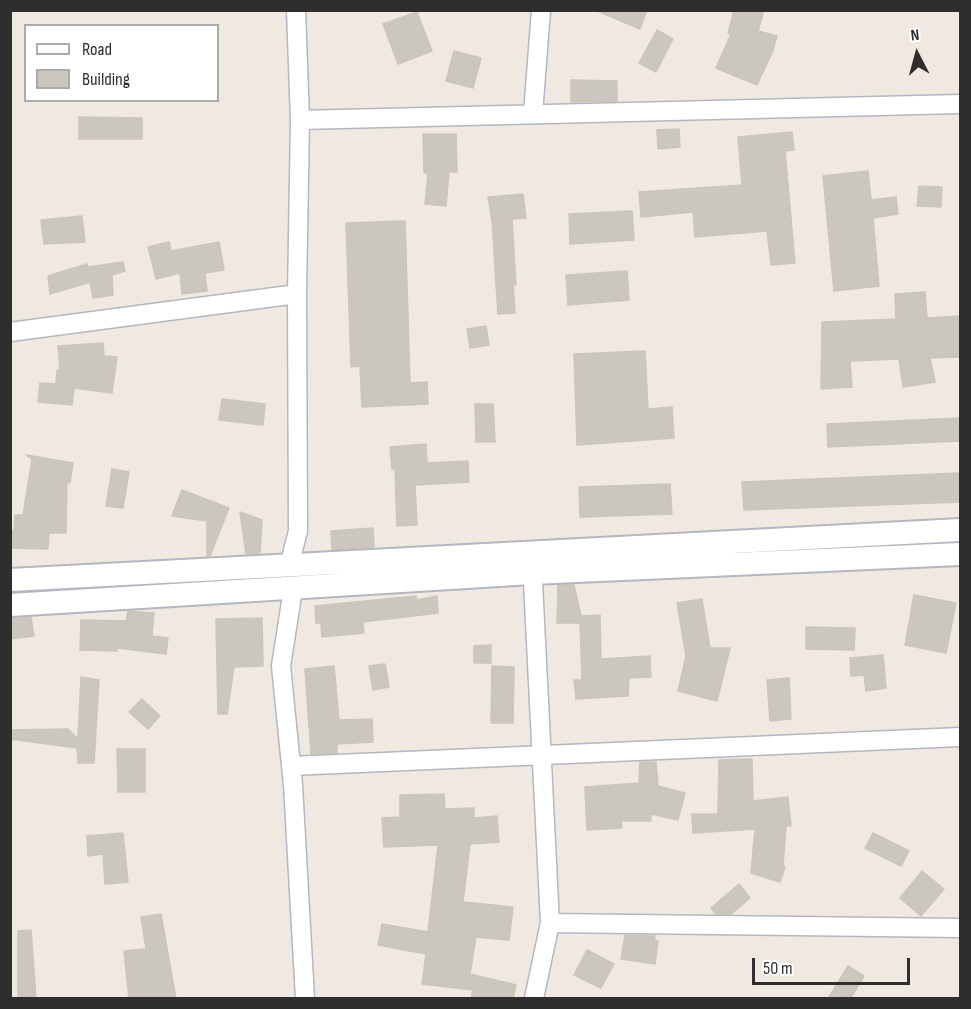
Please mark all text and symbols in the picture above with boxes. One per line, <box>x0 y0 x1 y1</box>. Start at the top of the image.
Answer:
legend <box>24 24 219 102</box>
north arrow <box>887 24 947 84</box>
text: N <box>910 26 920 45</box>
text: Road <box>82 39 112 60</box>
text: Building <box>82 69 130 90</box>
scale bar <box>755 946 912 984</box>
text: 50 m <box>763 958 793 979</box>

